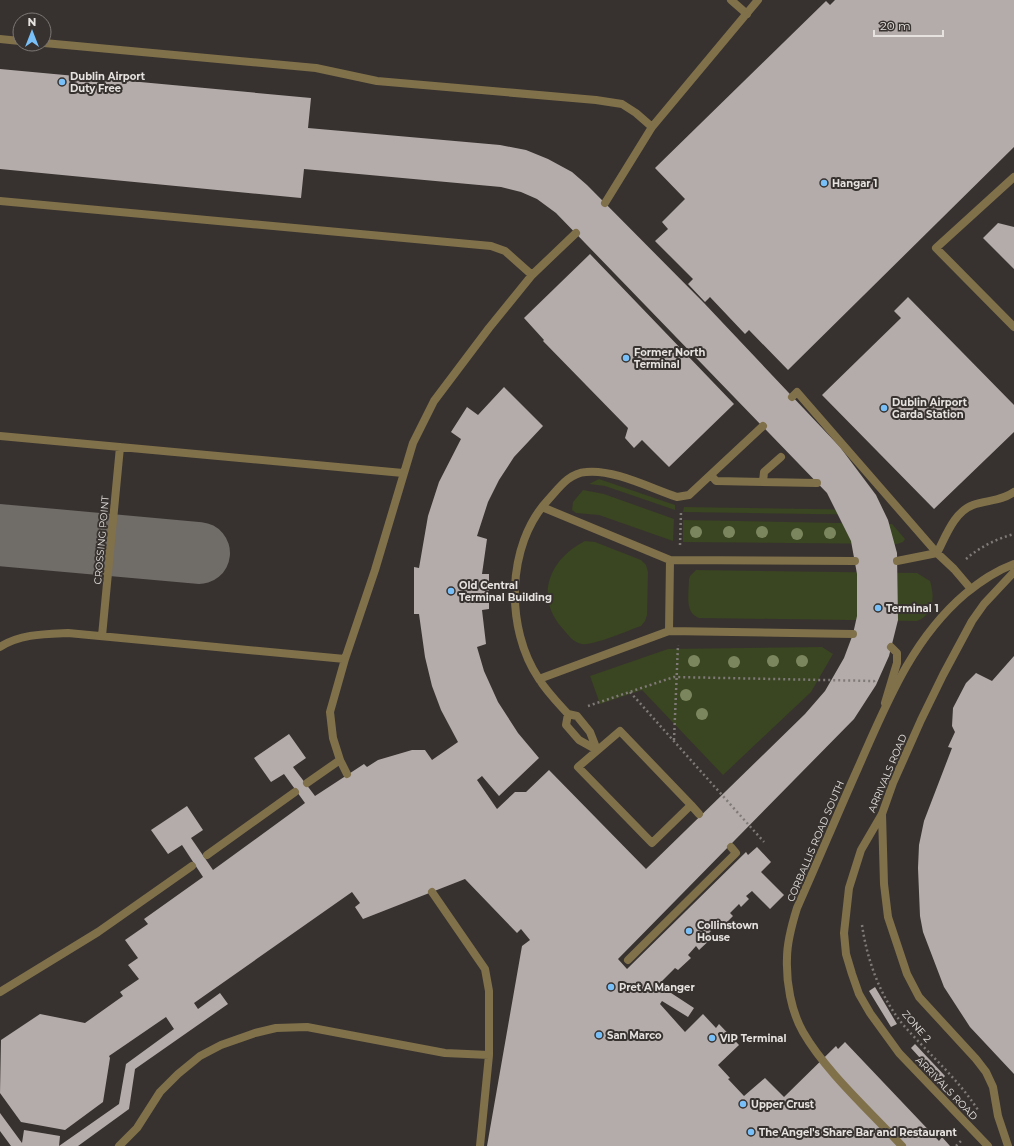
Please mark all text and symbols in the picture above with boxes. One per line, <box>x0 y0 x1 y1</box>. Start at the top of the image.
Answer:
north arrow <box>12 12 52 52</box>
scale bar <box>874 12 943 38</box>
text: N <box>28 15 36 29</box>
text: 20 m <box>880 18 911 33</box>
place label: Dublin Airport Duty Free <box>70 70 146 95</box>
marker: Dublin Airport Duty Free <box>57 77 67 87</box>
place label: Hangar 1 <box>832 177 878 190</box>
marker: Hangar 1 <box>819 178 829 188</box>
place label: Former North Terminal <box>634 346 705 371</box>
marker: Former North Terminal <box>621 353 631 363</box>
place label: Dublin Airport Garda Station <box>892 396 968 421</box>
marker: Dublin Airport Garda Station <box>879 403 889 413</box>
street label: CROSSING POINT <box>91 495 112 585</box>
place label: Old Central Terminal Building <box>459 579 552 604</box>
marker: Old Central Terminal Building <box>446 586 456 596</box>
place label: Terminal 1 <box>886 602 939 615</box>
marker: Terminal 1 <box>873 603 883 613</box>
street label: ARRIVALS ROAD <box>865 732 910 814</box>
street label: CORBALLIS ROAD SOUTH <box>784 779 847 904</box>
place label: Collinstown House <box>697 919 759 944</box>
marker: Collinstown House <box>684 926 694 936</box>
place label: Pret A Manger <box>619 981 695 994</box>
marker: Pret A Manger <box>606 982 616 992</box>
street label: ZONE 2 <box>899 1008 934 1045</box>
place label: San Marco <box>607 1029 662 1042</box>
marker: San Marco <box>594 1030 604 1040</box>
place label: VIP Terminal <box>719 1032 787 1045</box>
marker: VIP Terminal <box>707 1033 717 1043</box>
street label: ARRIVALS ROAD <box>913 1054 980 1123</box>
place label: Upper Crust <box>751 1098 815 1111</box>
marker: Upper Crust <box>738 1099 748 1109</box>
place label: The Angel's Share Bar and Restaurant <box>759 1126 957 1139</box>
marker: The Angel's Share Bar and Restaurant <box>746 1127 756 1137</box>

